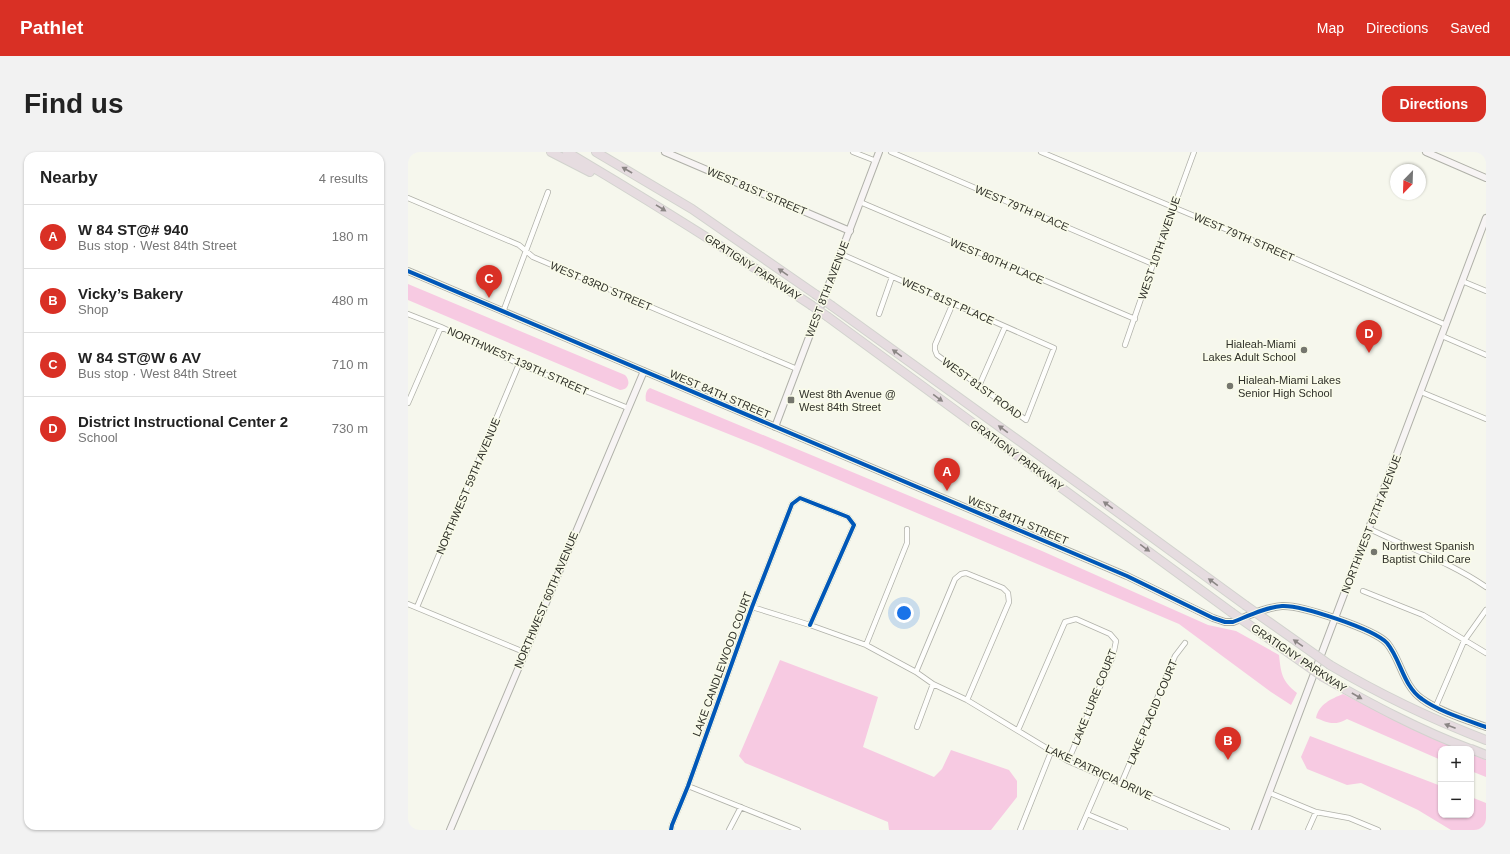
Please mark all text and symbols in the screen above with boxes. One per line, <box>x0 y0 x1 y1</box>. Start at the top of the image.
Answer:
text: Pathlet <box>20 17 83 38</box>
text: Map <box>1317 20 1344 36</box>
text: Directions <box>1366 20 1428 36</box>
text: Saved <box>1450 20 1490 36</box>
button: Directions <box>1382 86 1486 122</box>
text: Find us <box>24 88 124 119</box>
north arrow <box>1390 164 1426 200</box>
street label: WEST 81ST STREET <box>705 165 809 218</box>
one-way arrow <box>621 167 633 174</box>
text: Nearby <box>40 168 98 187</box>
text: 4 results <box>319 171 368 186</box>
street label: WEST 79TH PLACE <box>973 183 1071 233</box>
street label: WEST 10TH AVENUE <box>1136 195 1182 301</box>
one-way arrow <box>656 204 666 212</box>
street label: WEST 79TH STREET <box>1192 210 1296 264</box>
text: W 84 ST@# 940 <box>78 221 189 238</box>
text: A <box>48 229 58 244</box>
text: 180 m <box>332 229 368 244</box>
street label: GRATIGNY PARKWAY <box>703 231 804 303</box>
street label: WEST 80TH PLACE <box>948 236 1046 286</box>
text: Bus stop · West 84th Street <box>78 238 237 253</box>
street label: WEST 8TH AVENUE <box>803 239 851 339</box>
street label: WEST 83RD STREET <box>548 259 654 313</box>
pin: C <box>476 265 502 298</box>
one-way arrow <box>777 268 788 276</box>
street label: WEST 81ST PLACE <box>900 275 996 327</box>
text: Vicky’s Bakery <box>78 285 183 302</box>
text: B <box>48 293 58 308</box>
text: 480 m <box>332 293 368 308</box>
text: Shop <box>78 302 108 317</box>
pin: D <box>1356 320 1382 353</box>
street label: NORTHWEST 139TH STREET <box>446 324 591 398</box>
place label: Hialeah-Miami Lakes Adult School <box>1202 338 1296 363</box>
marker: Hialeah-Miami Lakes Adult School <box>1299 345 1309 355</box>
text: W 84 ST@W 6 AV <box>78 349 201 366</box>
one-way arrow <box>892 349 903 357</box>
street label: WEST 81ST ROAD <box>940 355 1024 421</box>
text: C <box>48 357 58 372</box>
text: 710 m <box>332 357 368 372</box>
text: Bus stop · West 84th Street <box>78 366 237 381</box>
street label: WEST 84TH STREET <box>668 367 772 421</box>
place label: Hialeah-Miami Lakes Senior High School <box>1238 374 1341 399</box>
marker: Hialeah-Miami Lakes Senior High School <box>1225 381 1235 391</box>
place label: West 8th Avenue @ West 84th Street <box>799 388 896 413</box>
one-way arrow <box>932 394 943 402</box>
marker: West 8th Avenue @ West 84th Street <box>786 395 796 405</box>
text: District Instructional Center 2 <box>78 413 288 430</box>
street label: NORTHWEST 59TH AVENUE <box>434 416 502 556</box>
street label: GRATIGNY PARKWAY <box>968 417 1067 493</box>
text: D <box>48 421 58 436</box>
text: 730 m <box>332 421 368 436</box>
one-way arrow <box>998 425 1008 433</box>
text: School <box>78 430 118 445</box>
street label: NORTHWEST 67TH AVENUE <box>1339 453 1403 595</box>
pin: A <box>934 458 960 491</box>
street label: WEST 84TH STREET <box>966 493 1070 547</box>
one-way arrow <box>1103 501 1114 509</box>
street label: NORTHWEST 60TH AVENUE <box>512 530 580 670</box>
place label: Northwest Spanish Baptist Child Care <box>1382 540 1474 565</box>
one-way arrow <box>1139 544 1150 552</box>
marker: Northwest Spanish Baptist Child Care <box>1369 547 1379 557</box>
one-way arrow <box>1208 578 1219 586</box>
street label: LAKE CANDLEWOOD COURT <box>690 590 754 738</box>
your location <box>894 603 914 623</box>
street label: GRATIGNY PARKWAY <box>1249 622 1350 695</box>
one-way arrow <box>1293 639 1303 647</box>
street label: LAKE LURE COURT <box>1069 647 1119 747</box>
street label: LAKE PLACID COURT <box>1124 657 1180 766</box>
one-way arrow <box>1351 693 1363 700</box>
one-way arrow <box>1443 723 1455 729</box>
pin: B <box>1215 727 1241 760</box>
street label: LAKE PATRICIA DRIVE <box>1044 742 1154 802</box>
map controls <box>1438 746 1474 818</box>
button: + <box>1438 746 1474 782</box>
button: − <box>1438 782 1474 818</box>

